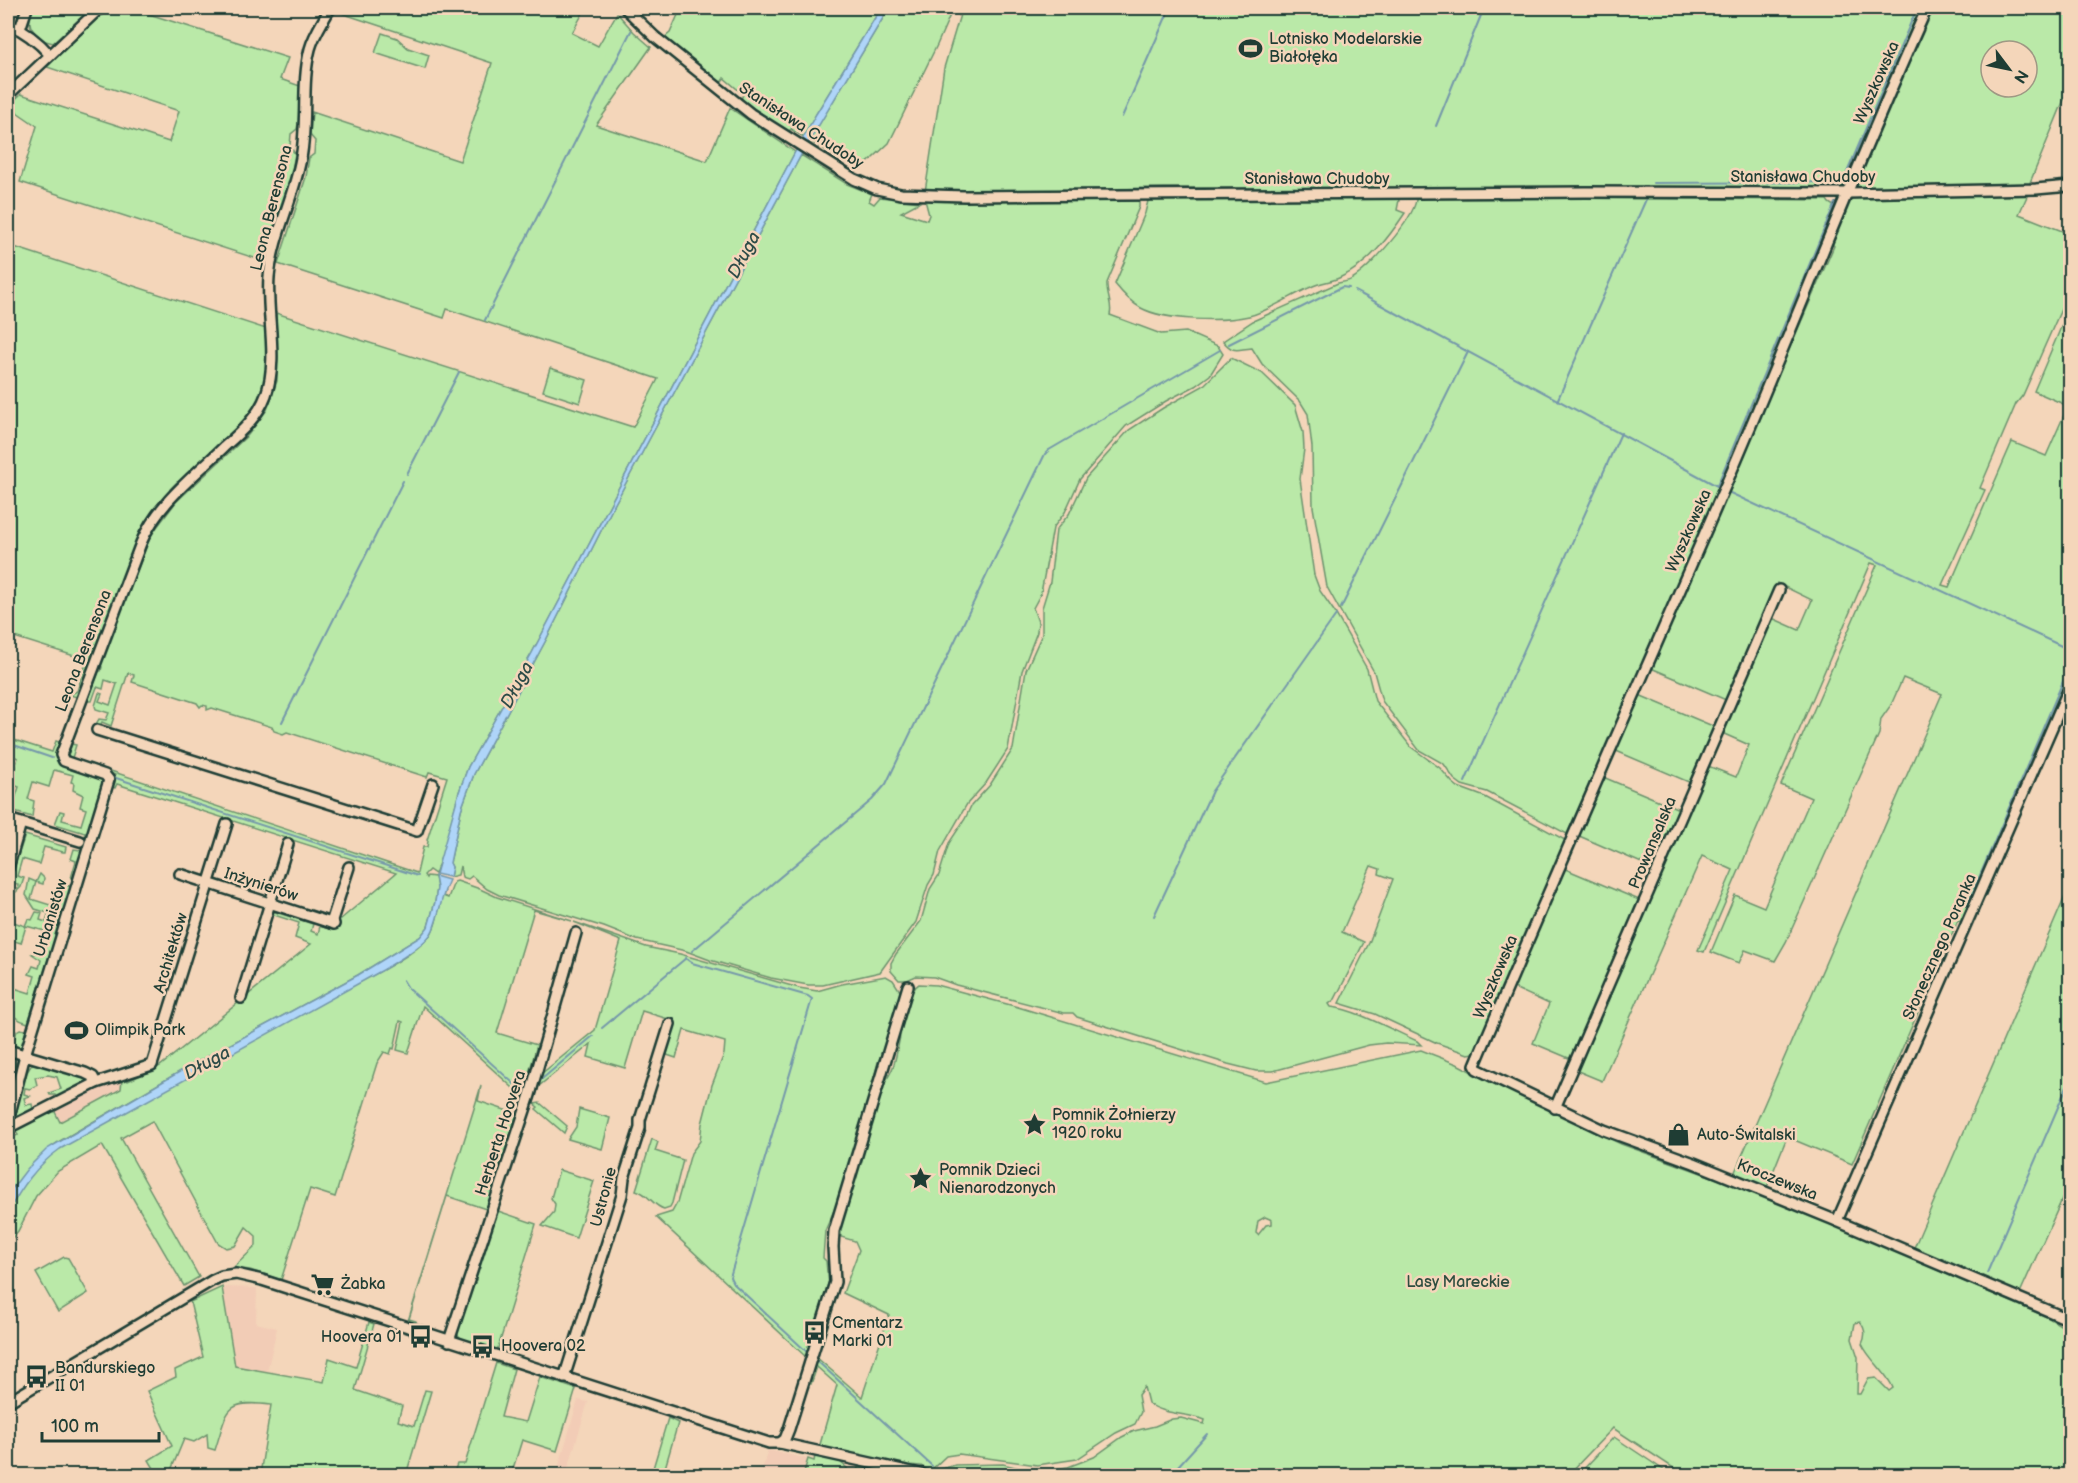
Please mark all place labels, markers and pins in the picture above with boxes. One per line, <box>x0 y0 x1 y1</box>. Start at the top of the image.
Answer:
place label: Lotnisko Modelarskie Białołęka <box>1269 30 1423 67</box>
sports icon: Lotnisko Modelarskie Białołęka <box>1238 35 1264 61</box>
sports icon: Olimpik Park <box>64 1017 90 1043</box>
place label: Olimpik Park <box>95 1021 185 1040</box>
place label: Pomnik Żołnierzy 1920 roku <box>1052 1104 1176 1143</box>
place icon: Pomnik Żołnierzy 1920 roku <box>1021 1111 1047 1137</box>
shop icon: Auto-Świtalski <box>1666 1122 1692 1148</box>
place label: Auto-Świtalski <box>1697 1124 1796 1145</box>
place label: Pomnik Dzieci Nienarodzonych <box>939 1161 1056 1198</box>
place icon: Pomnik Dzieci Nienarodzonych <box>908 1166 934 1192</box>
supermarket icon: Żabka <box>310 1271 336 1297</box>
place label: Żabka <box>340 1273 386 1294</box>
place label: Cmentarz Marki 01 <box>832 1314 903 1351</box>
bus stop icon: Cmentarz Marki 01 <box>801 1319 827 1345</box>
bus stop icon: Hoovera 01 <box>407 1324 433 1350</box>
place label: Hoovera 01 <box>321 1328 402 1347</box>
bus stop icon: Hoovera 02 <box>470 1333 496 1359</box>
place label: Hoovera 02 <box>501 1337 586 1356</box>
place label: Bandurskiego II 01 <box>55 1359 155 1396</box>
bus stop icon: Bandurskiego II 01 <box>24 1364 50 1390</box>

